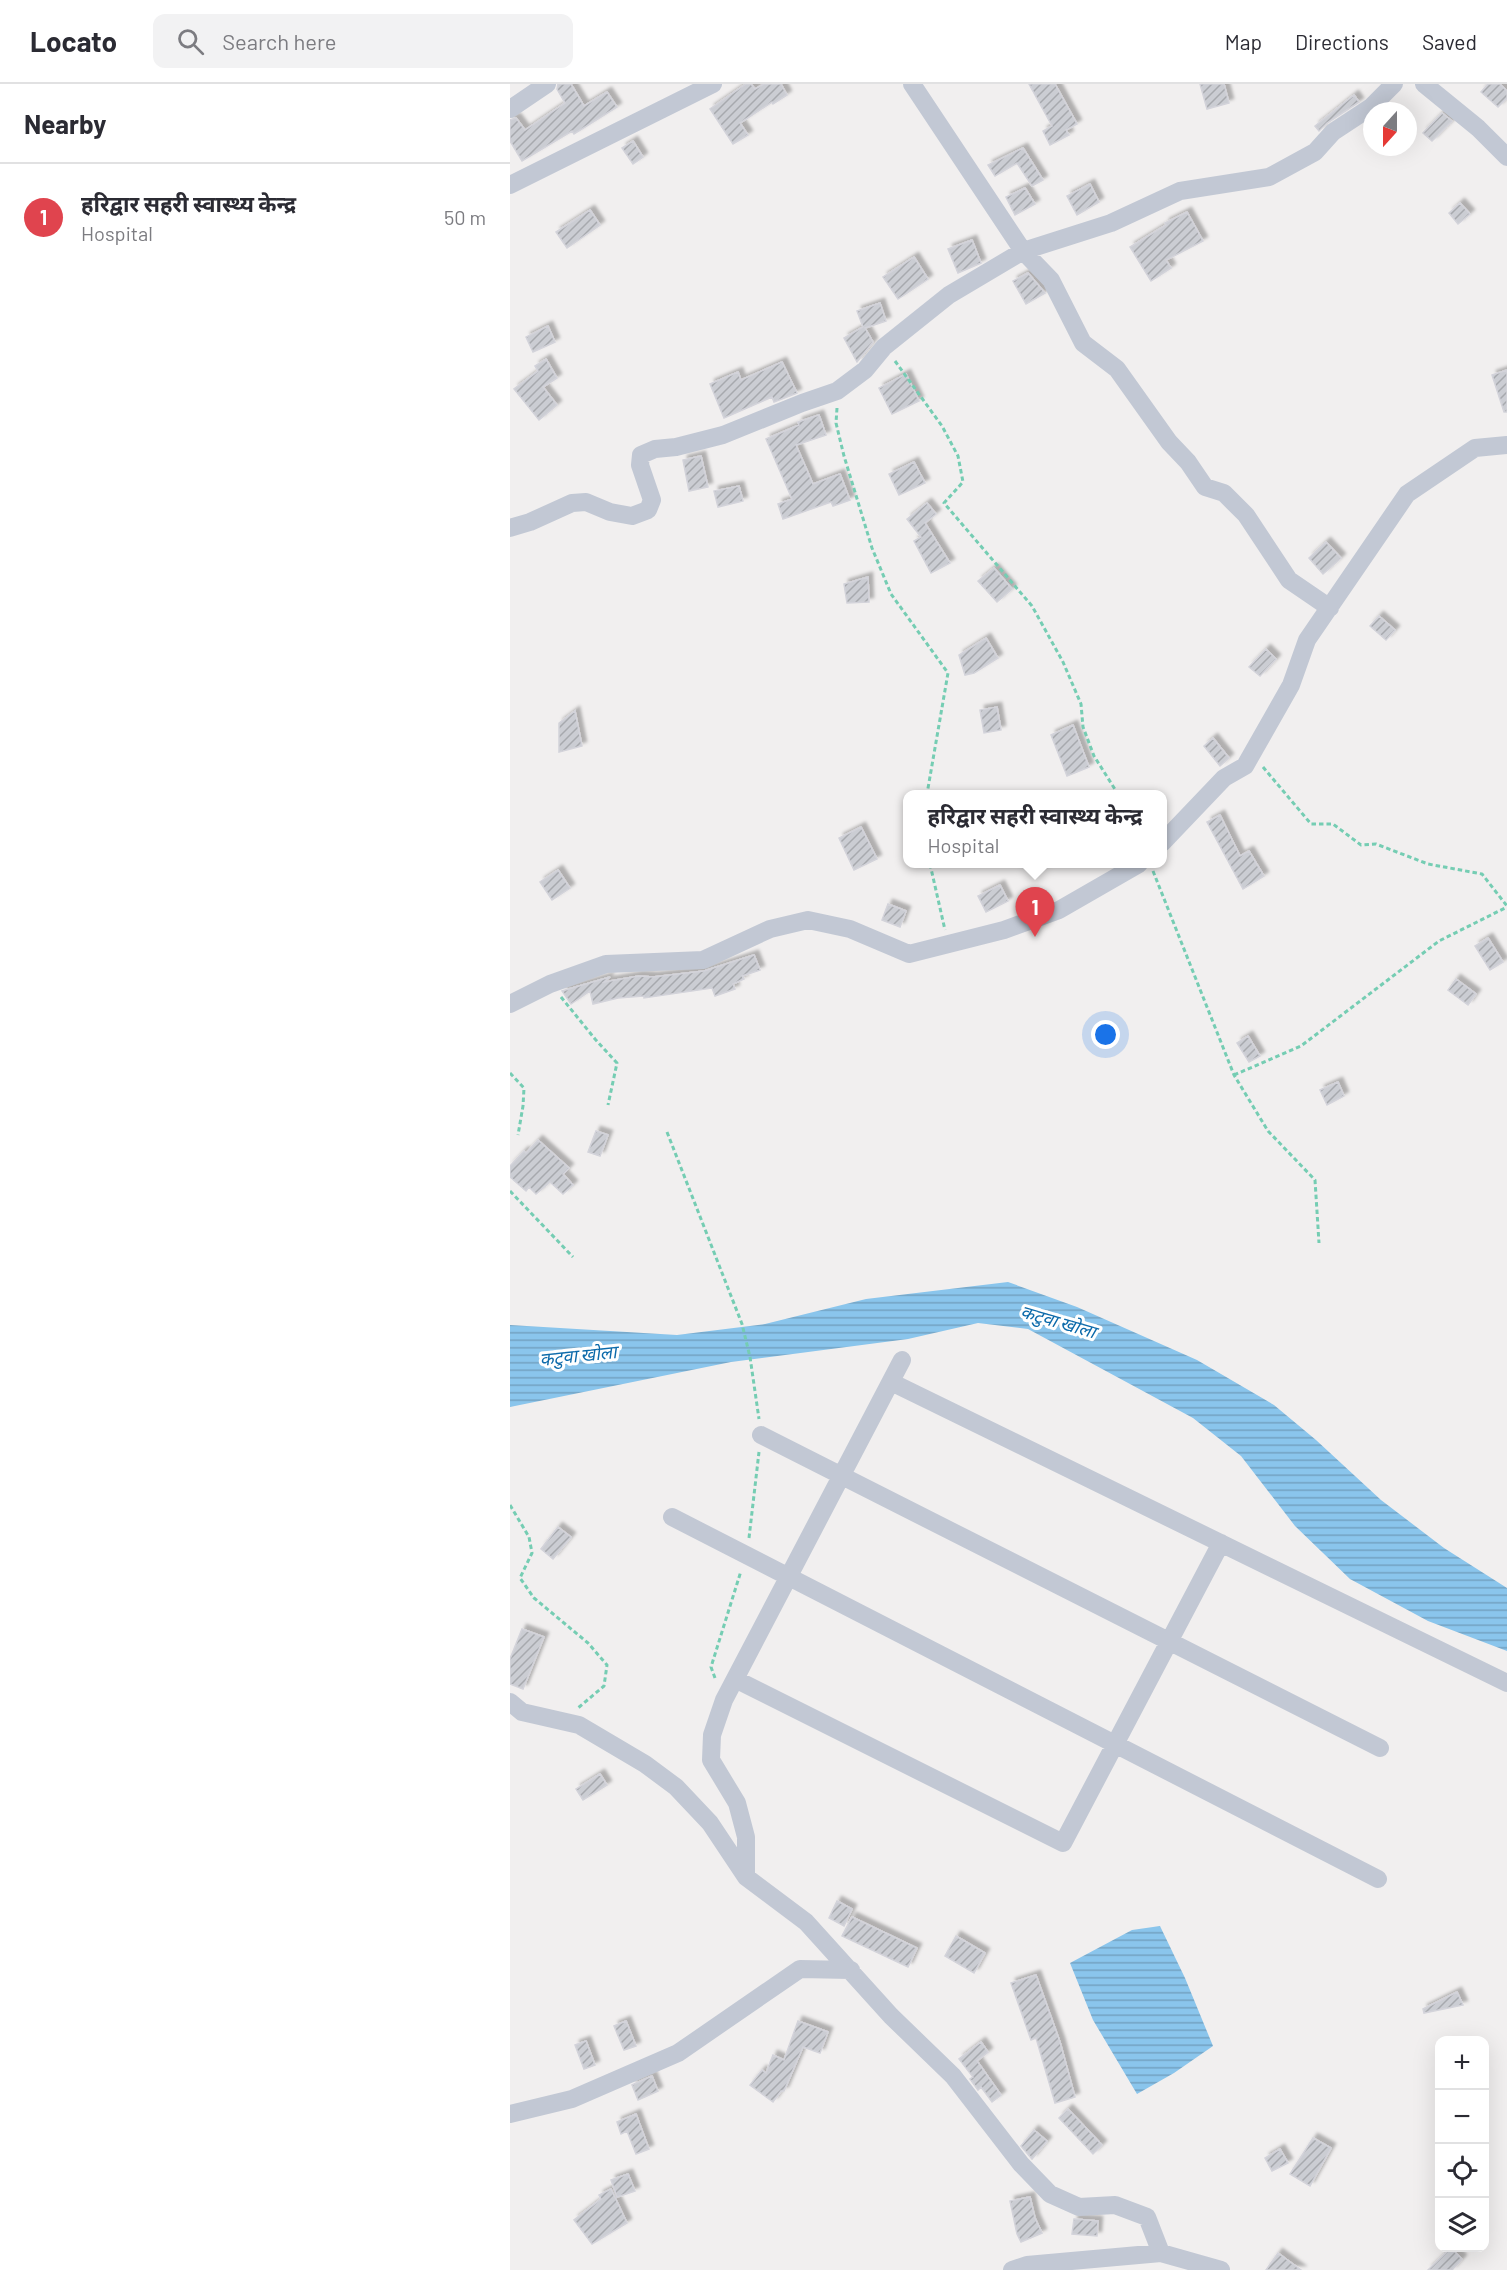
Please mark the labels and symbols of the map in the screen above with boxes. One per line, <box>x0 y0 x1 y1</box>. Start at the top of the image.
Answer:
north arrow <box>1363 102 1417 156</box>
pin: 1 <box>1016 888 1054 937</box>
your location <box>1091 1020 1120 1049</box>
water label: कटुवा खोला <box>1018 1300 1102 1344</box>
water label: कटुवा खोला <box>538 1340 621 1371</box>

